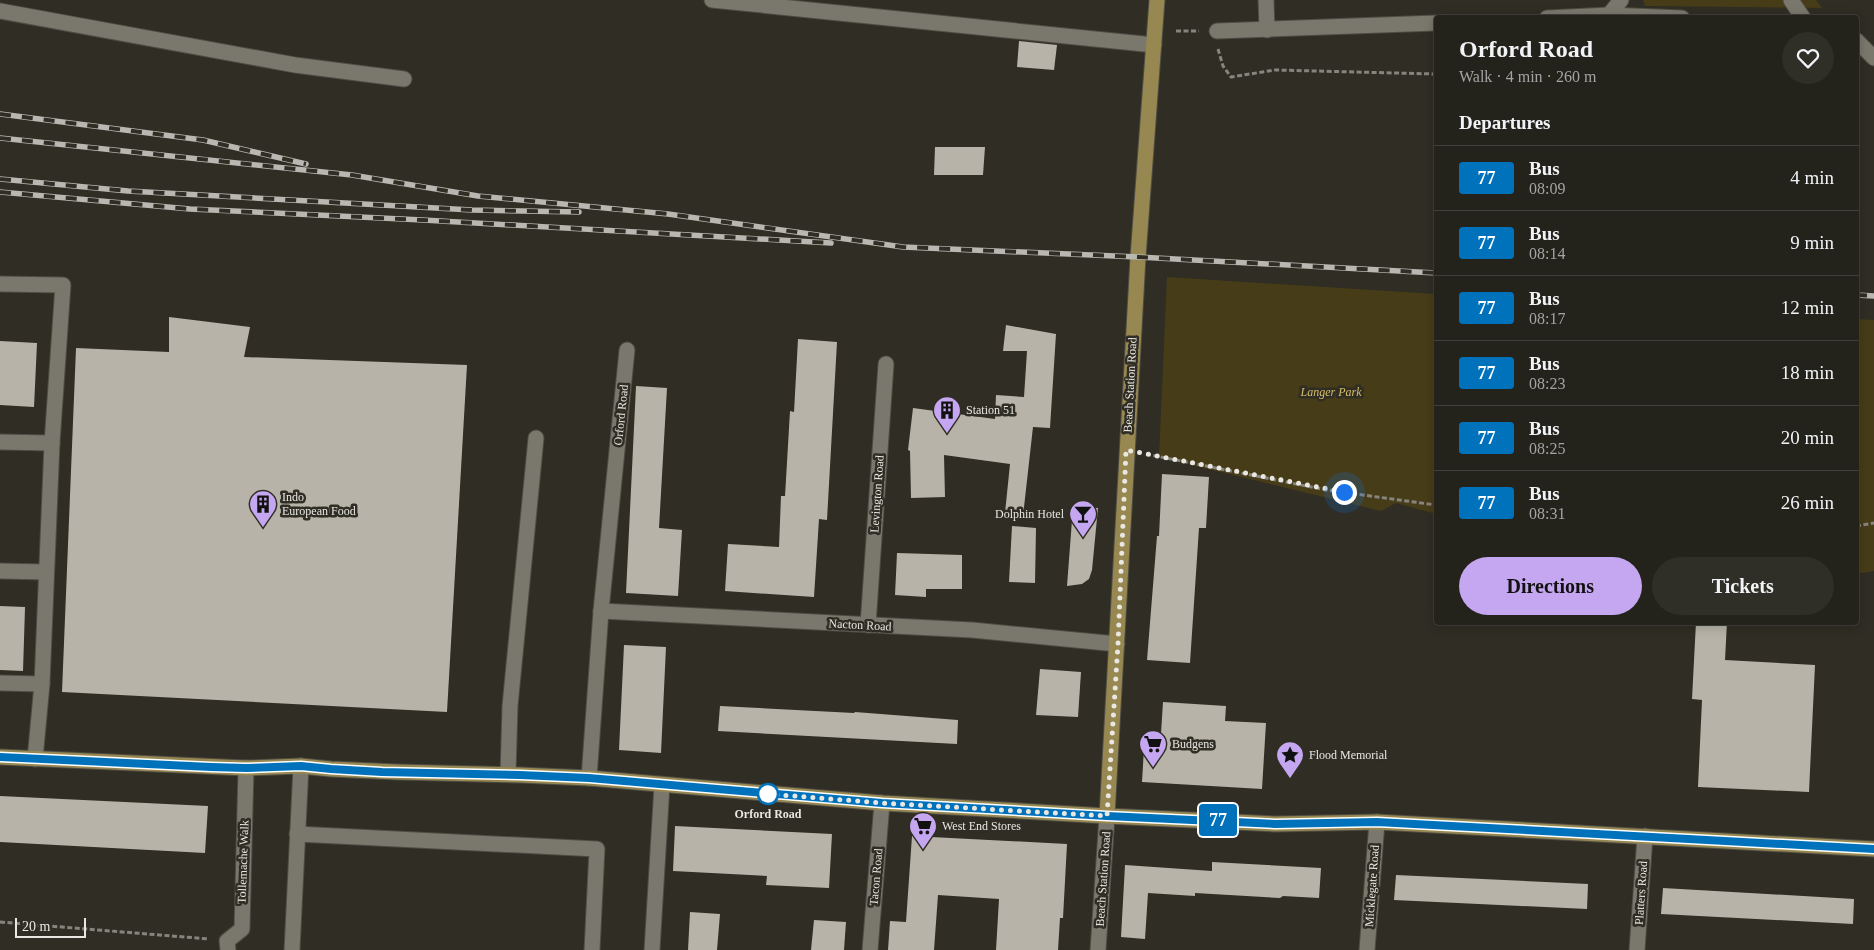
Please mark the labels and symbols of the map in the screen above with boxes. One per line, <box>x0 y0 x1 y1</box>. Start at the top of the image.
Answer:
street label: Beach Station Road <box>1121 337 1139 433</box>
street label: Orford Road <box>611 384 631 446</box>
park label: Langer Park <box>1300 385 1362 399</box>
building icon: Station 51 <box>932 395 962 434</box>
place label: Station 51 <box>966 403 1015 417</box>
street label: Levington Road <box>867 455 887 533</box>
your location <box>1332 480 1357 505</box>
building icon: Indo European Food <box>248 489 278 528</box>
place label: Indo European Food <box>282 490 356 518</box>
bar icon: Dolphin Hotel <box>1068 499 1098 538</box>
place label: Dolphin Hotel <box>995 507 1065 521</box>
street label: Nacton Road <box>828 616 892 634</box>
supermarket icon: Budgens <box>1138 729 1168 768</box>
place label: Budgens <box>1172 737 1214 751</box>
place icon: Flood Memorial <box>1275 740 1305 779</box>
place label: Flood Memorial <box>1309 748 1388 762</box>
marker: Orford Road <box>757 783 779 805</box>
line badge: 77 <box>1196 804 1240 836</box>
place label: Orford Road <box>735 807 802 821</box>
supermarket icon: West End Stores <box>908 811 938 850</box>
place label: West End Stores <box>942 819 1021 833</box>
street label: Tollemache Walk <box>235 820 251 904</box>
street label: Beach Station Road <box>1093 831 1113 927</box>
street label: Micklegate Road <box>1362 844 1382 928</box>
street label: Tacon Road <box>867 848 885 906</box>
street label: Platters Road <box>1632 860 1650 926</box>
scale bar <box>15 915 86 938</box>

